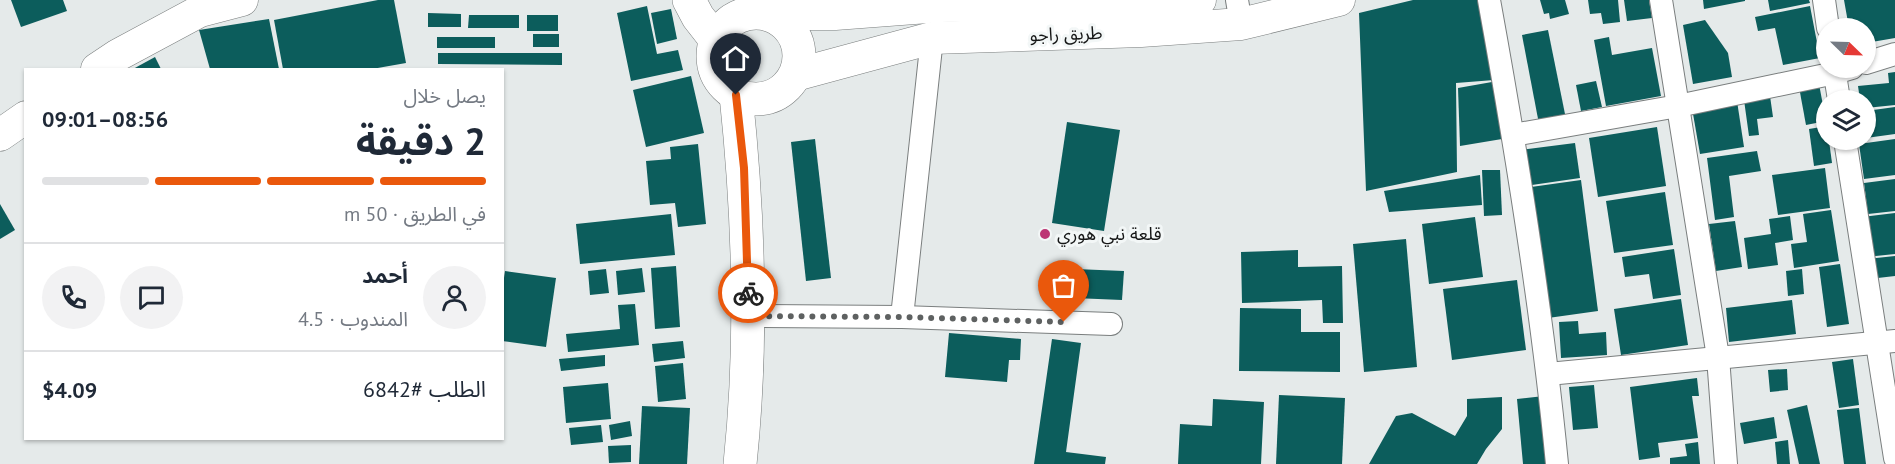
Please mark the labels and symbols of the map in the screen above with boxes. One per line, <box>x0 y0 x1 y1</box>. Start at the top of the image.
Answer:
north arrow <box>1816 18 1876 78</box>
street label: طريق راجو <box>1029 21 1103 46</box>
pin <box>710 33 761 95</box>
place label: قلعة نبي هوري <box>1057 222 1162 247</box>
marker: قلعة نبي هوري <box>1038 227 1052 241</box>
pin <box>1038 260 1089 322</box>
courier <box>718 263 778 323</box>

